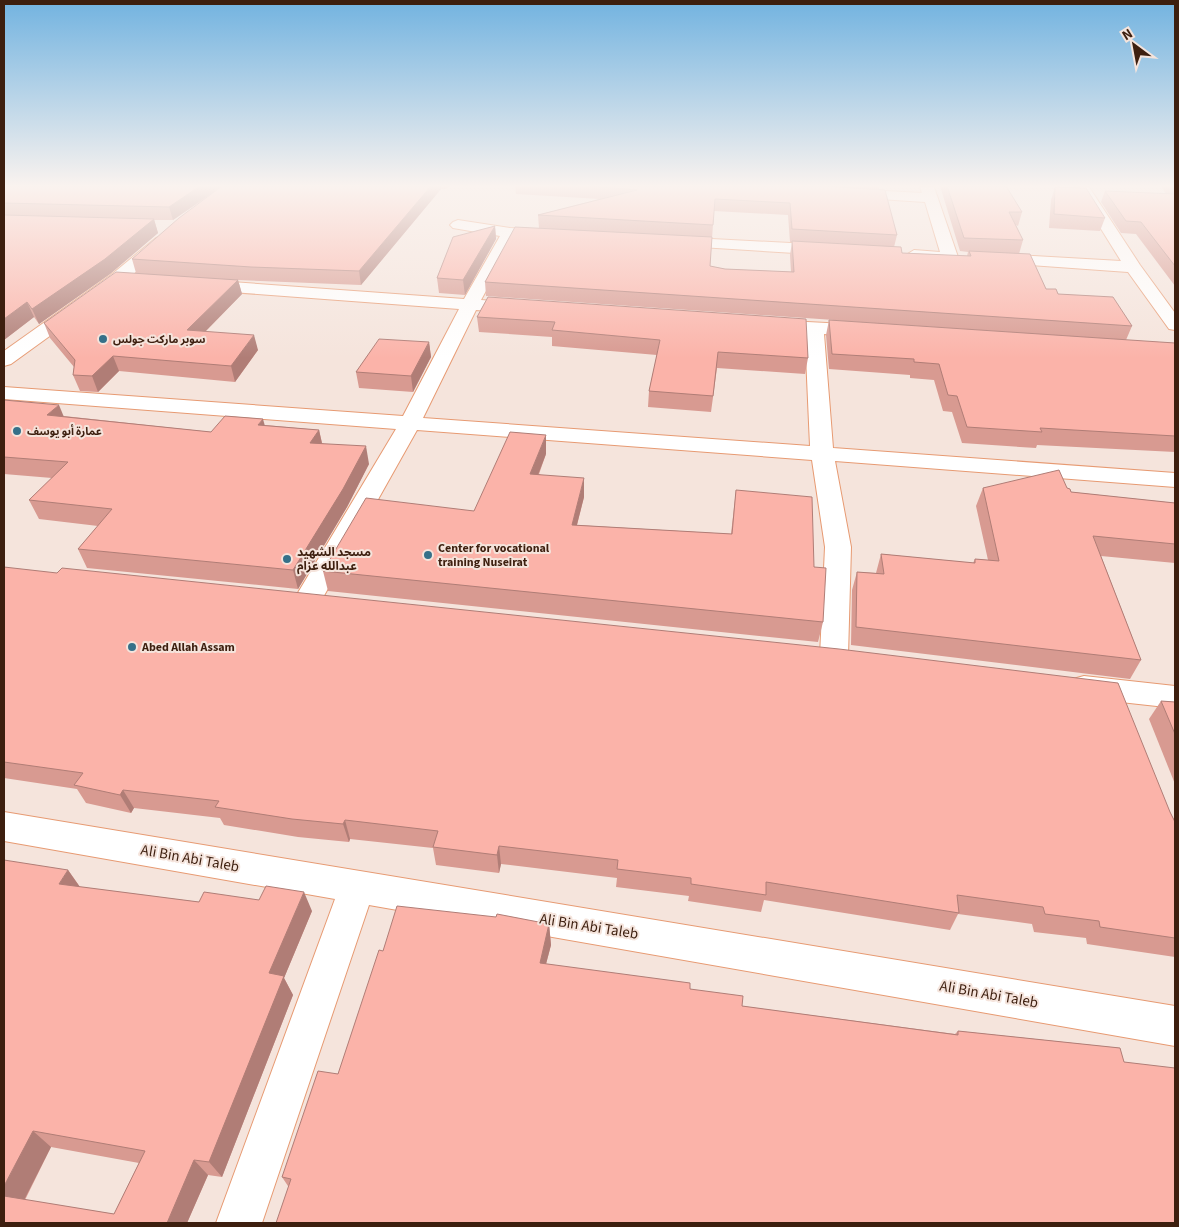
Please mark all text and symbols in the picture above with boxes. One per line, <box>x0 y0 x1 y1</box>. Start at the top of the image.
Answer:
north arrow <box>1109 20 1159 70</box>
text: N <box>1118 24 1137 46</box>
place label: سوبر ماركت جولس <box>113 332 205 347</box>
marker: سوبر ماركت جولس <box>97 333 109 345</box>
place label: عمارة أبو يوسف <box>27 424 102 439</box>
marker: عمارة أبو يوسف <box>11 425 23 437</box>
place label: Center for vocational training Nuseirat <box>438 540 550 571</box>
place label: مسجد الشهيد عبدالله عزام <box>297 544 371 575</box>
marker: Center for vocational training Nuseirat <box>422 549 434 561</box>
marker: مسجد الشهيد عبدالله عزام <box>281 553 293 565</box>
place label: Abed Allah Assam <box>141 639 235 656</box>
marker: Abed Allah Assam <box>126 641 138 653</box>
street label: Ali Bin Abi Taleb <box>139 840 241 877</box>
street label: Ali Bin Abi Taleb <box>538 908 640 945</box>
street label: Ali Bin Abi Taleb <box>938 976 1040 1013</box>

